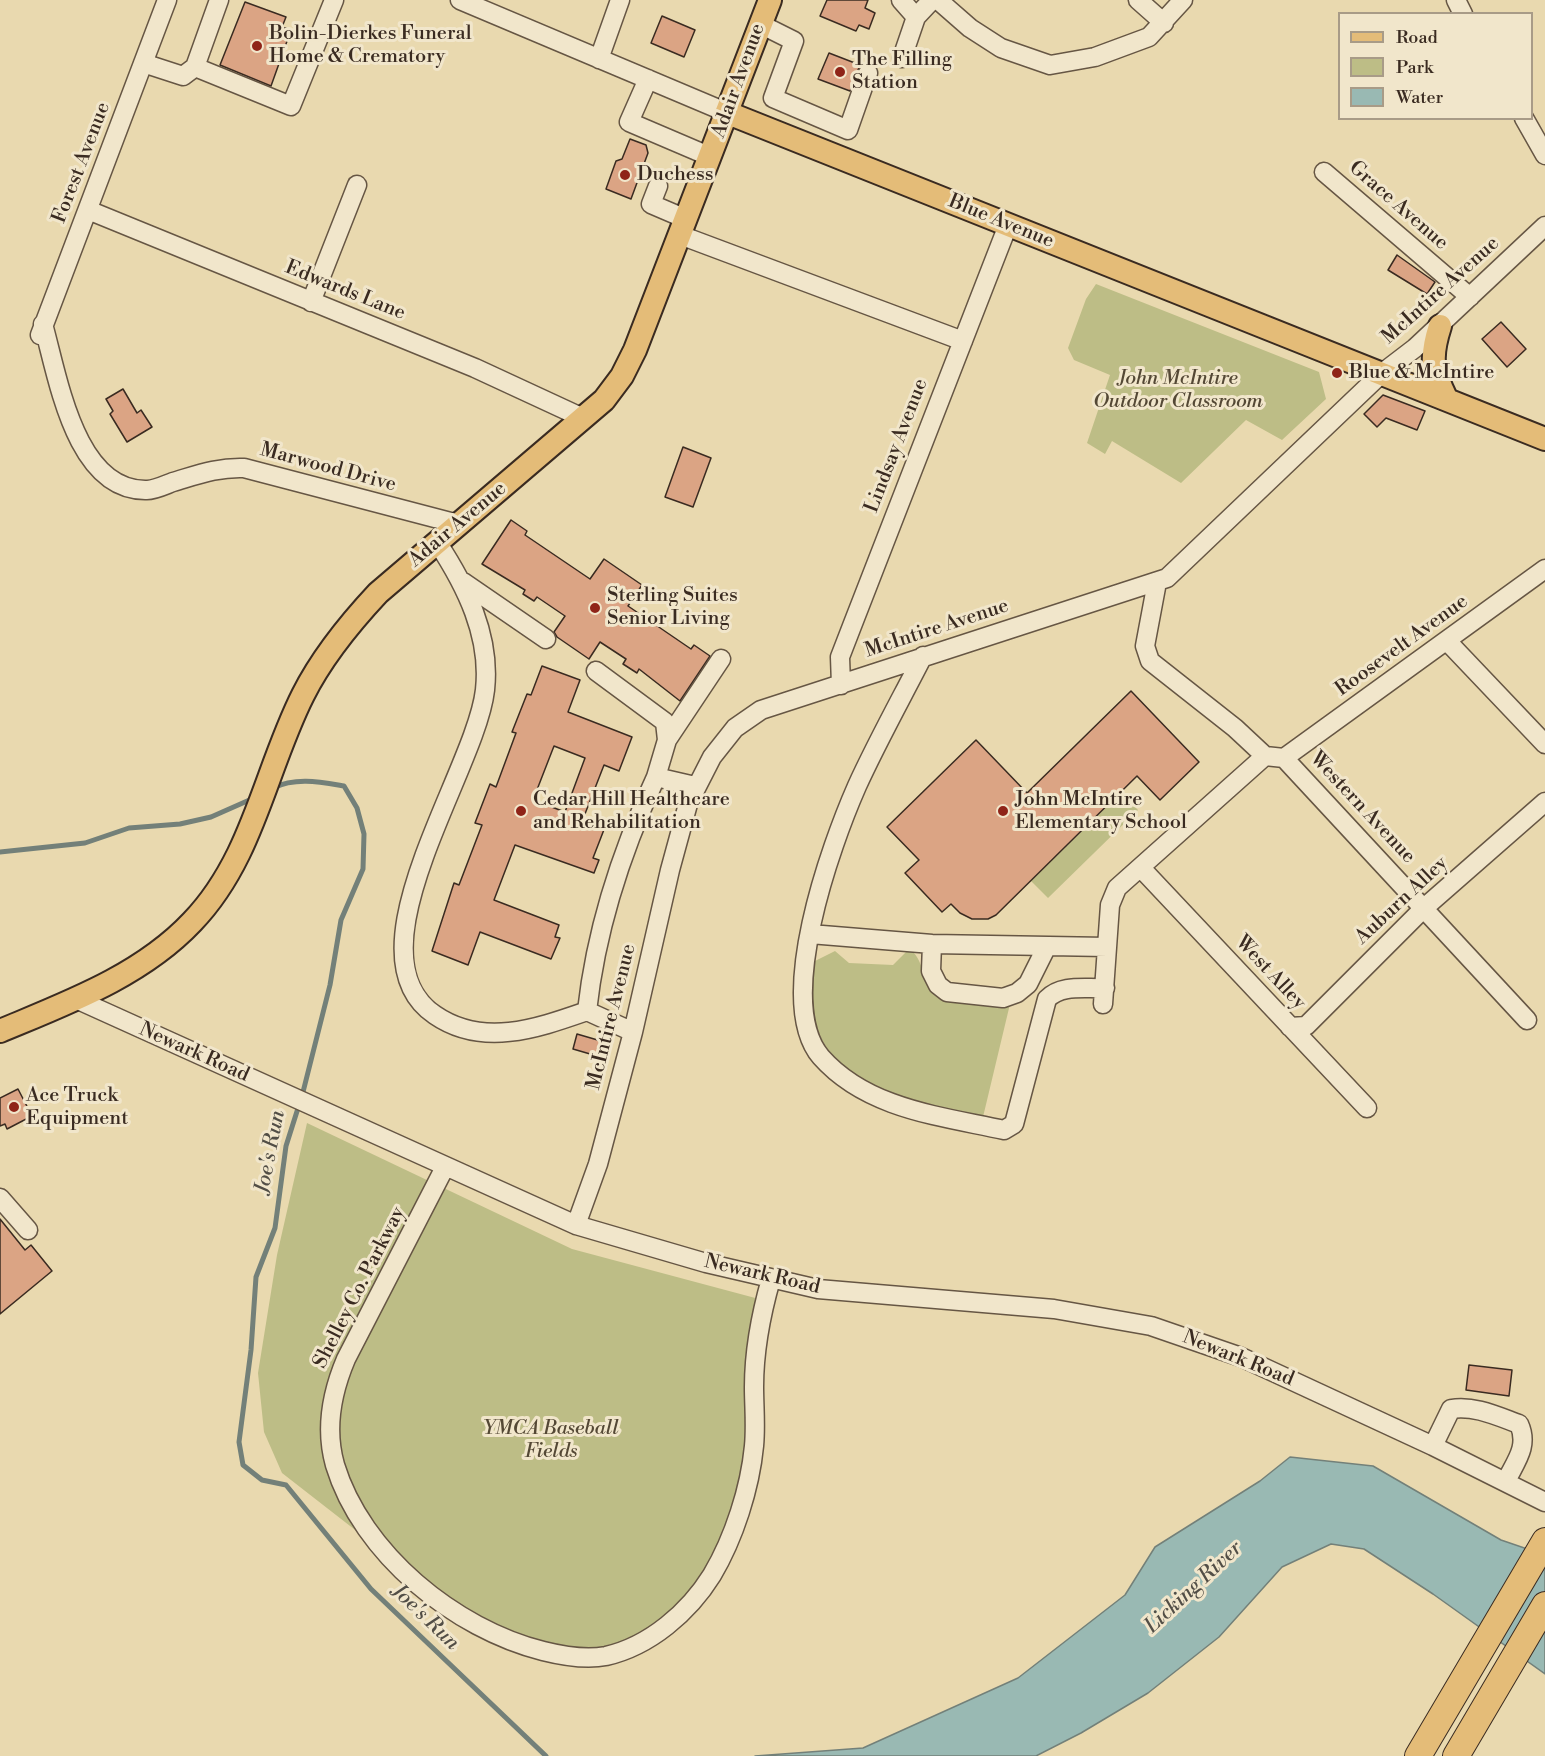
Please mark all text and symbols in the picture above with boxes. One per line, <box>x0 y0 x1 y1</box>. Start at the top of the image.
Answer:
legend <box>1338 12 1533 120</box>
street label: Adair Avenue <box>707 20 771 142</box>
place label: Bolin-Dierkes Funeral Home & Crematory <box>269 22 472 69</box>
text: Road <box>1396 26 1438 49</box>
marker: Bolin-Dierkes Funeral Home & Crematory <box>250 39 264 53</box>
place label: The Filling Station <box>852 48 952 95</box>
text: Park <box>1396 56 1433 79</box>
marker: The Filling Station <box>833 65 847 79</box>
text: Water <box>1396 86 1443 109</box>
street label: Forest Avenue <box>48 99 116 227</box>
street label: Grace Avenue <box>1343 156 1453 256</box>
place label: Duchess <box>637 163 713 187</box>
marker: Duchess <box>618 168 632 182</box>
street label: Blue Avenue <box>945 190 1057 254</box>
street label: McIntire Avenue <box>1377 232 1505 350</box>
street label: Edwards Lane <box>281 256 409 326</box>
place label: Blue & McIntire <box>1349 361 1494 385</box>
marker: Blue & McIntire <box>1330 366 1344 380</box>
park label: John McIntire Outdoor Classroom <box>1093 367 1263 414</box>
street label: Lindsay Avenue <box>860 376 934 516</box>
street label: Marwood Drive <box>257 438 399 498</box>
street label: Adair Avenue <box>404 477 512 573</box>
place label: Sterling Suites Senior Living <box>607 584 738 631</box>
street label: Roosevelt Avenue <box>1331 590 1473 702</box>
street label: McIntire Avenue <box>862 594 1012 664</box>
marker: Sterling Suites Senior Living <box>588 601 602 615</box>
street label: Western Avenue <box>1304 747 1420 869</box>
place label: Cedar Hill Healthcare and Rehabilitation <box>533 788 730 835</box>
place label: John McIntire Elementary School <box>1015 788 1187 835</box>
marker: Cedar Hill Healthcare and Rehabilitation <box>514 804 528 818</box>
marker: John McIntire Elementary School <box>996 804 1010 818</box>
street label: Auburn Alley <box>1351 852 1453 950</box>
street label: West Alley <box>1230 931 1310 1015</box>
street label: McIntire Avenue <box>582 942 642 1092</box>
street label: Newark Road <box>135 1018 253 1088</box>
place label: Ace Truck Equipment <box>26 1084 128 1131</box>
marker: Ace Truck Equipment <box>7 1100 21 1114</box>
water label: Joe's Run <box>251 1108 291 1196</box>
street label: Shelley Co. Parkway <box>309 1203 411 1373</box>
street label: Newark Road <box>702 1250 822 1300</box>
street label: Newark Road <box>1179 1326 1297 1392</box>
park label: YMCA Baseball Fields <box>483 1417 619 1464</box>
water label: Licking River <box>1140 1537 1248 1639</box>
water label: Joe's Run <box>386 1580 464 1656</box>

